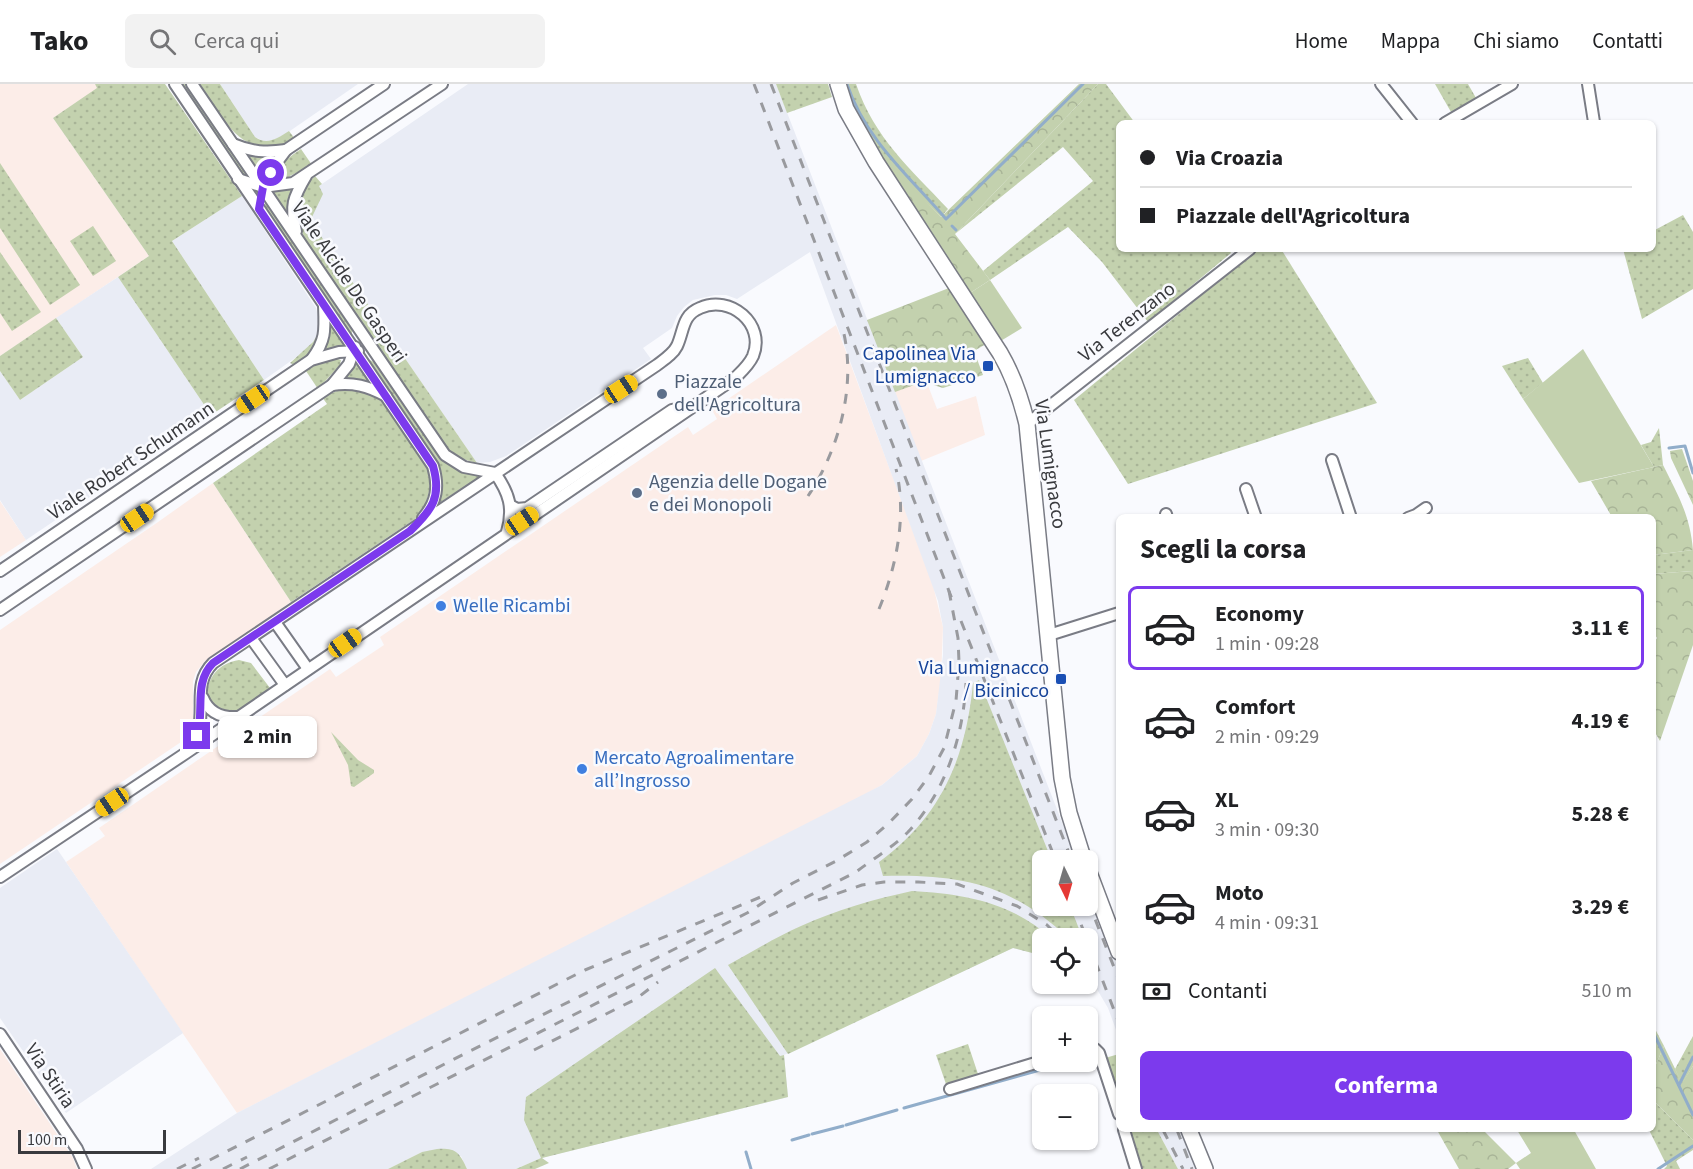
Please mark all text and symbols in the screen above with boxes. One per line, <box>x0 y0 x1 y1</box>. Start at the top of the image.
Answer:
search box <box>125 14 545 68</box>
text: Tako <box>30 21 89 61</box>
icon: search <box>146 25 179 58</box>
text: Cerca qui <box>194 25 279 57</box>
text: Home <box>1295 26 1348 56</box>
text: Mappa <box>1381 26 1440 56</box>
text: Chi siamo <box>1473 26 1559 56</box>
text: Contatti <box>1592 26 1663 56</box>
text: Via Croazia <box>1176 142 1283 174</box>
route start <box>257 159 284 186</box>
street label: Viale Alcide De Gasperi <box>284 196 414 368</box>
text: Piazzale dell'Agricoltura <box>1176 200 1410 232</box>
street label: Via Terenzano <box>1073 275 1181 369</box>
place label: Capolinea Via Lumignacco <box>863 340 976 391</box>
marker: Capolinea Via Lumignacco <box>981 359 995 373</box>
place label: Piazzale dell'Agricoltura <box>674 368 801 419</box>
car <box>601 372 641 406</box>
car <box>233 381 273 417</box>
marker: Piazzale dell'Agricoltura <box>655 387 669 401</box>
street label: Viale Robert Schumann <box>42 395 220 527</box>
street label: Via Lumignacco <box>1027 397 1073 531</box>
place label: Agenzia delle Dogane e dei Monopoli <box>649 468 827 519</box>
marker: Agenzia delle Dogane e dei Monopoli <box>630 486 644 500</box>
car <box>117 500 157 536</box>
car <box>502 503 542 539</box>
text: Scegli la corsa <box>1140 530 1307 569</box>
place label: Welle Ricambi <box>453 592 571 620</box>
text: Economy <box>1215 598 1304 630</box>
marker: Welle Ricambi <box>434 599 448 613</box>
icon: car <box>1143 601 1197 655</box>
text: 3.11 € <box>1572 612 1629 644</box>
car <box>325 625 365 661</box>
text: 1 min · 09:28 <box>1215 630 1319 658</box>
place label: Via Lumignacco / Bicinicco <box>918 654 1049 705</box>
marker: Via Lumignacco / Bicinicco <box>1054 672 1068 686</box>
text: Comfort <box>1215 691 1296 723</box>
icon: car <box>1143 694 1197 748</box>
text: 4.19 € <box>1572 705 1629 737</box>
callout: 2 min <box>218 715 317 757</box>
route end <box>183 722 210 749</box>
text: 2 min <box>243 723 292 751</box>
text: 2 min · 09:29 <box>1215 723 1319 751</box>
place label: Mercato Agroalimentare all’Ingrosso <box>594 744 794 795</box>
marker: Mercato Agroalimentare all’Ingrosso <box>575 762 589 776</box>
car <box>92 784 132 820</box>
text: XL <box>1215 784 1239 816</box>
icon: car <box>1143 787 1197 841</box>
text: 5.28 € <box>1572 798 1629 830</box>
text: 3 min · 09:30 <box>1215 816 1319 844</box>
north arrow <box>1032 850 1098 916</box>
map controls <box>1032 850 1098 1150</box>
text: Moto <box>1215 877 1264 909</box>
icon: car <box>1143 880 1197 934</box>
text: 3.29 € <box>1572 891 1629 923</box>
text: 4 min · 09:31 <box>1215 909 1319 937</box>
button: locate <box>1032 928 1098 994</box>
icon: cash <box>1140 975 1173 1008</box>
text: Contanti <box>1188 975 1267 1007</box>
text: 510 m <box>1582 977 1632 1005</box>
button: + <box>1032 1006 1098 1072</box>
street label: Via Stiria <box>18 1038 82 1114</box>
button: Conferma <box>1140 1051 1632 1120</box>
button: − <box>1032 1084 1098 1150</box>
scale bar <box>18 1127 166 1154</box>
text: 100 m <box>27 1129 67 1151</box>

